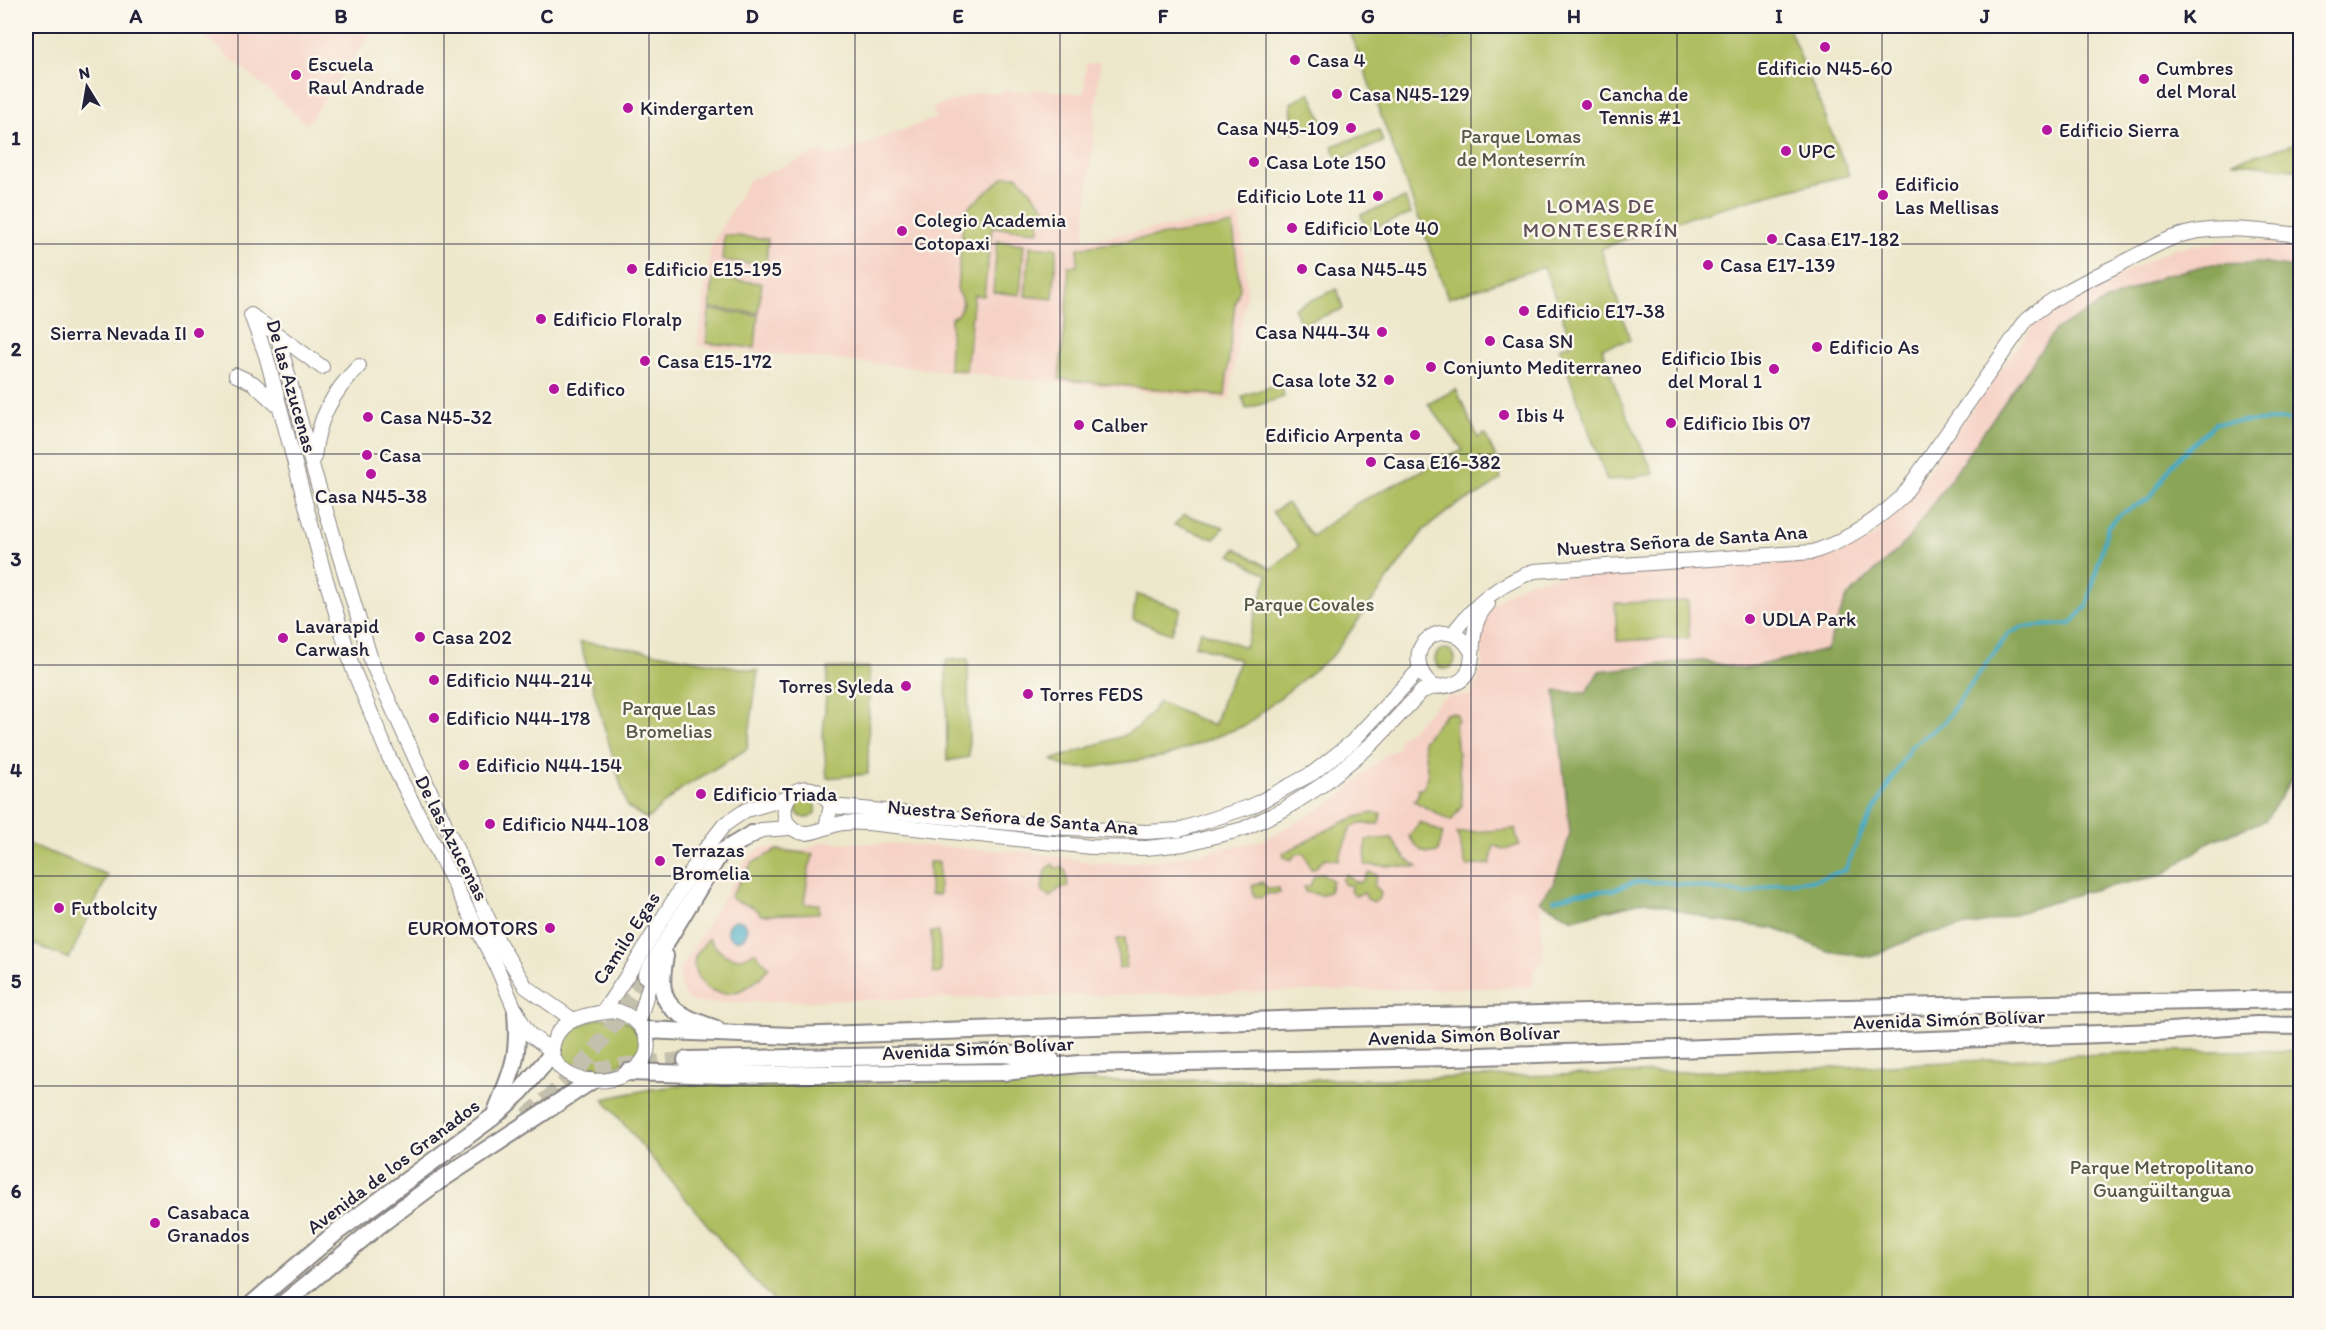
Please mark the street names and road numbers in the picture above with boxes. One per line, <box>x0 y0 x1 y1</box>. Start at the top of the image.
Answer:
street label: De las Azucenas <box>261 316 323 456</box>
street label: Nuestra Señora de Santa Ana <box>1556 519 1809 561</box>
street label: De las Azucenas <box>410 771 494 905</box>
street label: Nuestra Señora de Santa Ana <box>887 794 1140 840</box>
street label: Camilo Egas <box>587 887 665 989</box>
street label: Avenida Simón Bolívar <box>1853 1004 2046 1034</box>
street label: Avenida Simón Bolívar <box>1368 1020 1561 1050</box>
street label: Avenida Simón Bolívar <box>881 1031 1075 1065</box>
street label: Avenida de los Granados <box>302 1093 484 1239</box>

